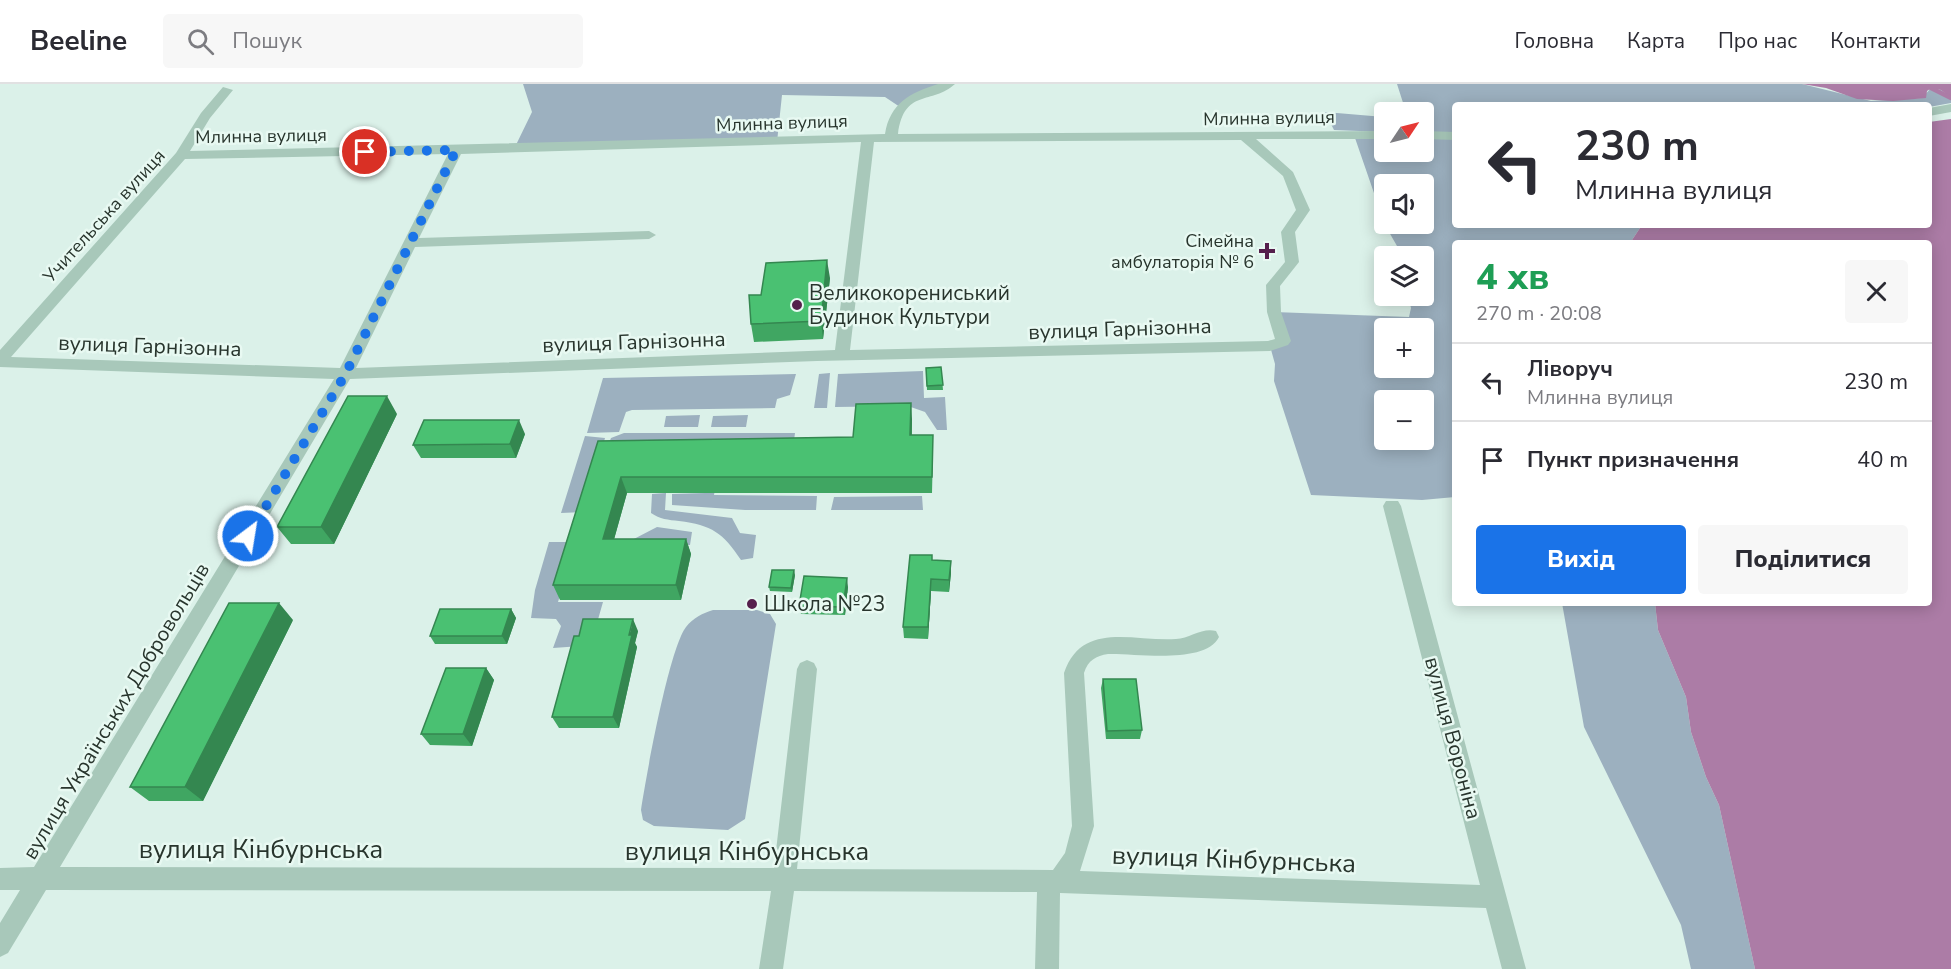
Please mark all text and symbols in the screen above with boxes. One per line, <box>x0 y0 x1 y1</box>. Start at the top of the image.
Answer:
search box <box>163 14 583 68</box>
text: Beeline <box>30 22 127 60</box>
icon: search <box>184 25 217 58</box>
text: Пошук <box>232 26 302 56</box>
text: Головна <box>1514 27 1594 55</box>
text: Карта <box>1627 27 1685 55</box>
text: Про нас <box>1718 27 1797 55</box>
text: Контакти <box>1830 27 1921 55</box>
north arrow <box>1374 102 1434 162</box>
map controls <box>1374 102 1434 450</box>
street label: Млинна вулиця <box>1203 105 1335 131</box>
street label: Млинна вулиця <box>716 109 848 137</box>
text: 230 m <box>1575 118 1699 175</box>
street label: Млинна вулиця <box>195 123 327 149</box>
pin <box>339 126 390 177</box>
icon: left <box>1476 126 1554 204</box>
icon: arrive <box>348 135 381 168</box>
street label: Учительська вулиця <box>37 144 170 289</box>
text: Млинна вулиця <box>1575 172 1773 209</box>
button: sound <box>1374 174 1434 234</box>
place label: Сімейна амбулаторія № 6 <box>1111 229 1254 274</box>
marker: Сімейна амбулаторія № 6 <box>1258 242 1276 260</box>
button: layers <box>1374 246 1434 306</box>
text: 4 хв <box>1476 253 1549 302</box>
button: close <box>1845 260 1908 323</box>
place label: Великокорениський Будинок Культури <box>809 279 1010 331</box>
marker: Великокорениський Будинок Культури <box>790 298 804 312</box>
text: 270 m · 20:08 <box>1476 300 1602 327</box>
street label: вулиця Гарнізонна <box>1028 312 1212 346</box>
button: + <box>1374 318 1434 378</box>
street label: вулиця Гарнізонна <box>542 325 726 359</box>
street label: вулиця Гарнізонна <box>58 329 242 363</box>
text: Ліворуч <box>1527 354 1613 384</box>
icon: left <box>1476 366 1509 399</box>
text: 230 m <box>1844 367 1908 397</box>
text: Млинна вулиця <box>1527 384 1673 411</box>
button: − <box>1374 390 1434 450</box>
icon: arrive <box>1476 444 1509 477</box>
text: Пункт призначення <box>1527 445 1739 475</box>
text: 40 m <box>1857 445 1908 475</box>
position arrow <box>216 504 280 568</box>
button: Вихід <box>1476 525 1686 594</box>
button: Поділитися <box>1698 525 1908 594</box>
street label: вулиця Українських Добровольців <box>16 557 216 865</box>
place label: Школа №23 <box>764 590 885 618</box>
marker: Школа №23 <box>745 597 759 611</box>
street label: вулиця Вороніна <box>1418 654 1488 822</box>
street label: вулиця Кінбурнська <box>139 832 383 867</box>
street label: вулиця Кінбурнська <box>625 834 869 869</box>
street label: вулиця Кінбурнська <box>1111 838 1357 881</box>

